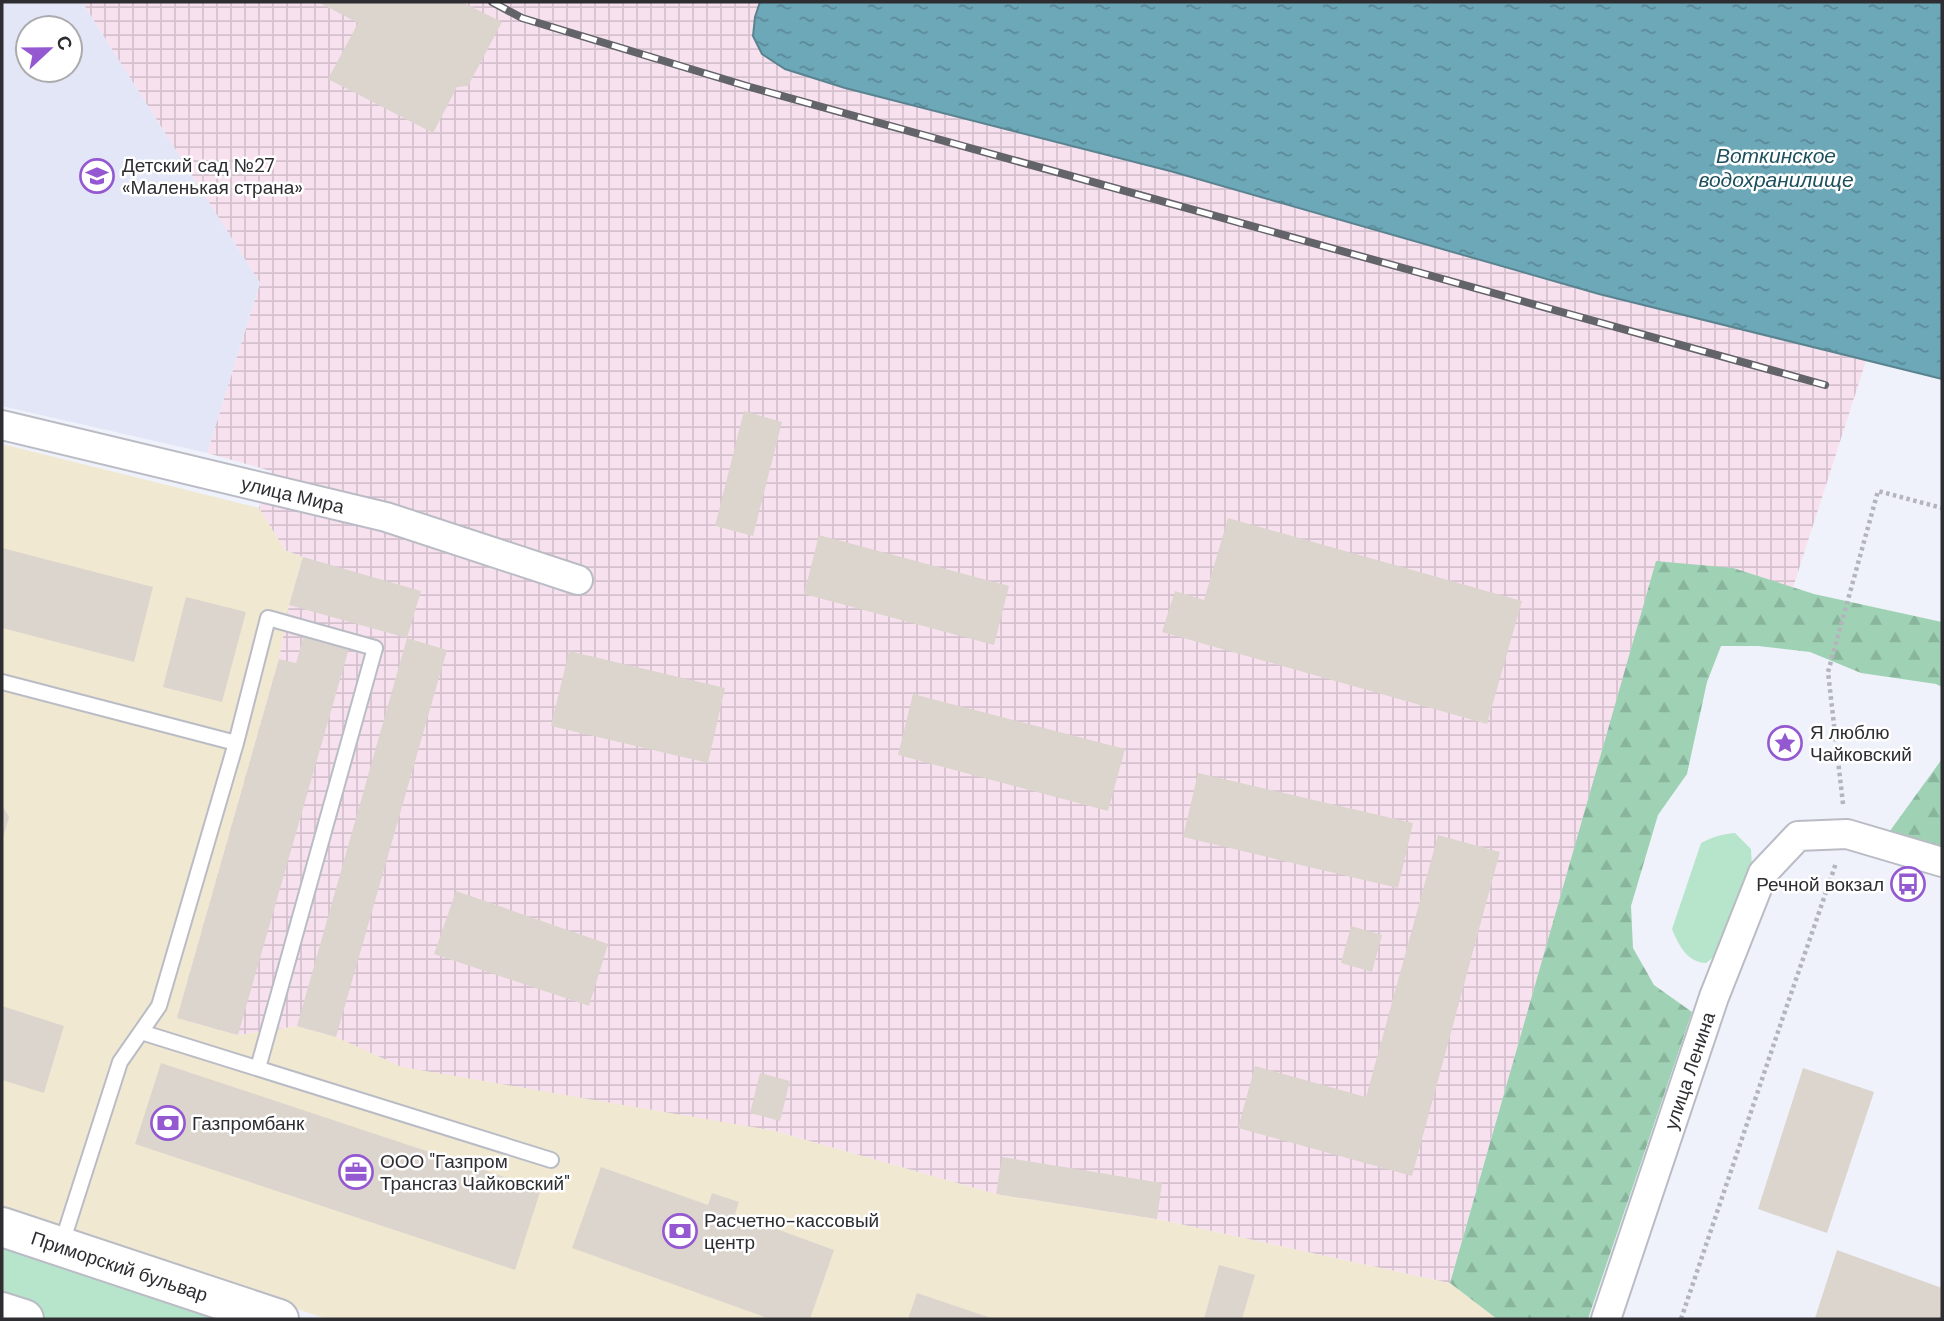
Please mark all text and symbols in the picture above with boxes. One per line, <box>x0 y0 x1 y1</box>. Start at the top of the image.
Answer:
north arrow <box>14 14 84 84</box>
text: С <box>50 32 79 54</box>
water label: Воткинское водохранилище <box>1698 142 1854 194</box>
place label: Детский сад №27 «Маленькая страна» <box>122 153 303 200</box>
school or university icon: Детский сад №27 «Маленькая страна» <box>78 157 116 195</box>
street label: улица Мира <box>239 471 347 520</box>
place label: Я люблю Чайковский <box>1810 720 1912 767</box>
place icon: Я люблю Чайковский <box>1766 724 1804 762</box>
bus stop icon: Речной вокзал <box>1889 865 1927 903</box>
place label: Речной вокзал <box>1756 872 1884 897</box>
street label: улица Ленина <box>1658 1008 1721 1133</box>
bank icon: Газпромбанк <box>149 1104 187 1142</box>
place label: Газпромбанк <box>192 1111 305 1136</box>
place label: ООО "Газпром Трансгаз Чайковский" <box>380 1149 570 1196</box>
office icon: ООО "Газпром Трансгаз Чайковский" <box>337 1153 375 1191</box>
place label: Расчетно-кассовый центр <box>704 1208 879 1255</box>
bank icon: Расчетно-кассовый центр <box>661 1212 699 1250</box>
street label: Приморский бульвар <box>28 1226 211 1308</box>

